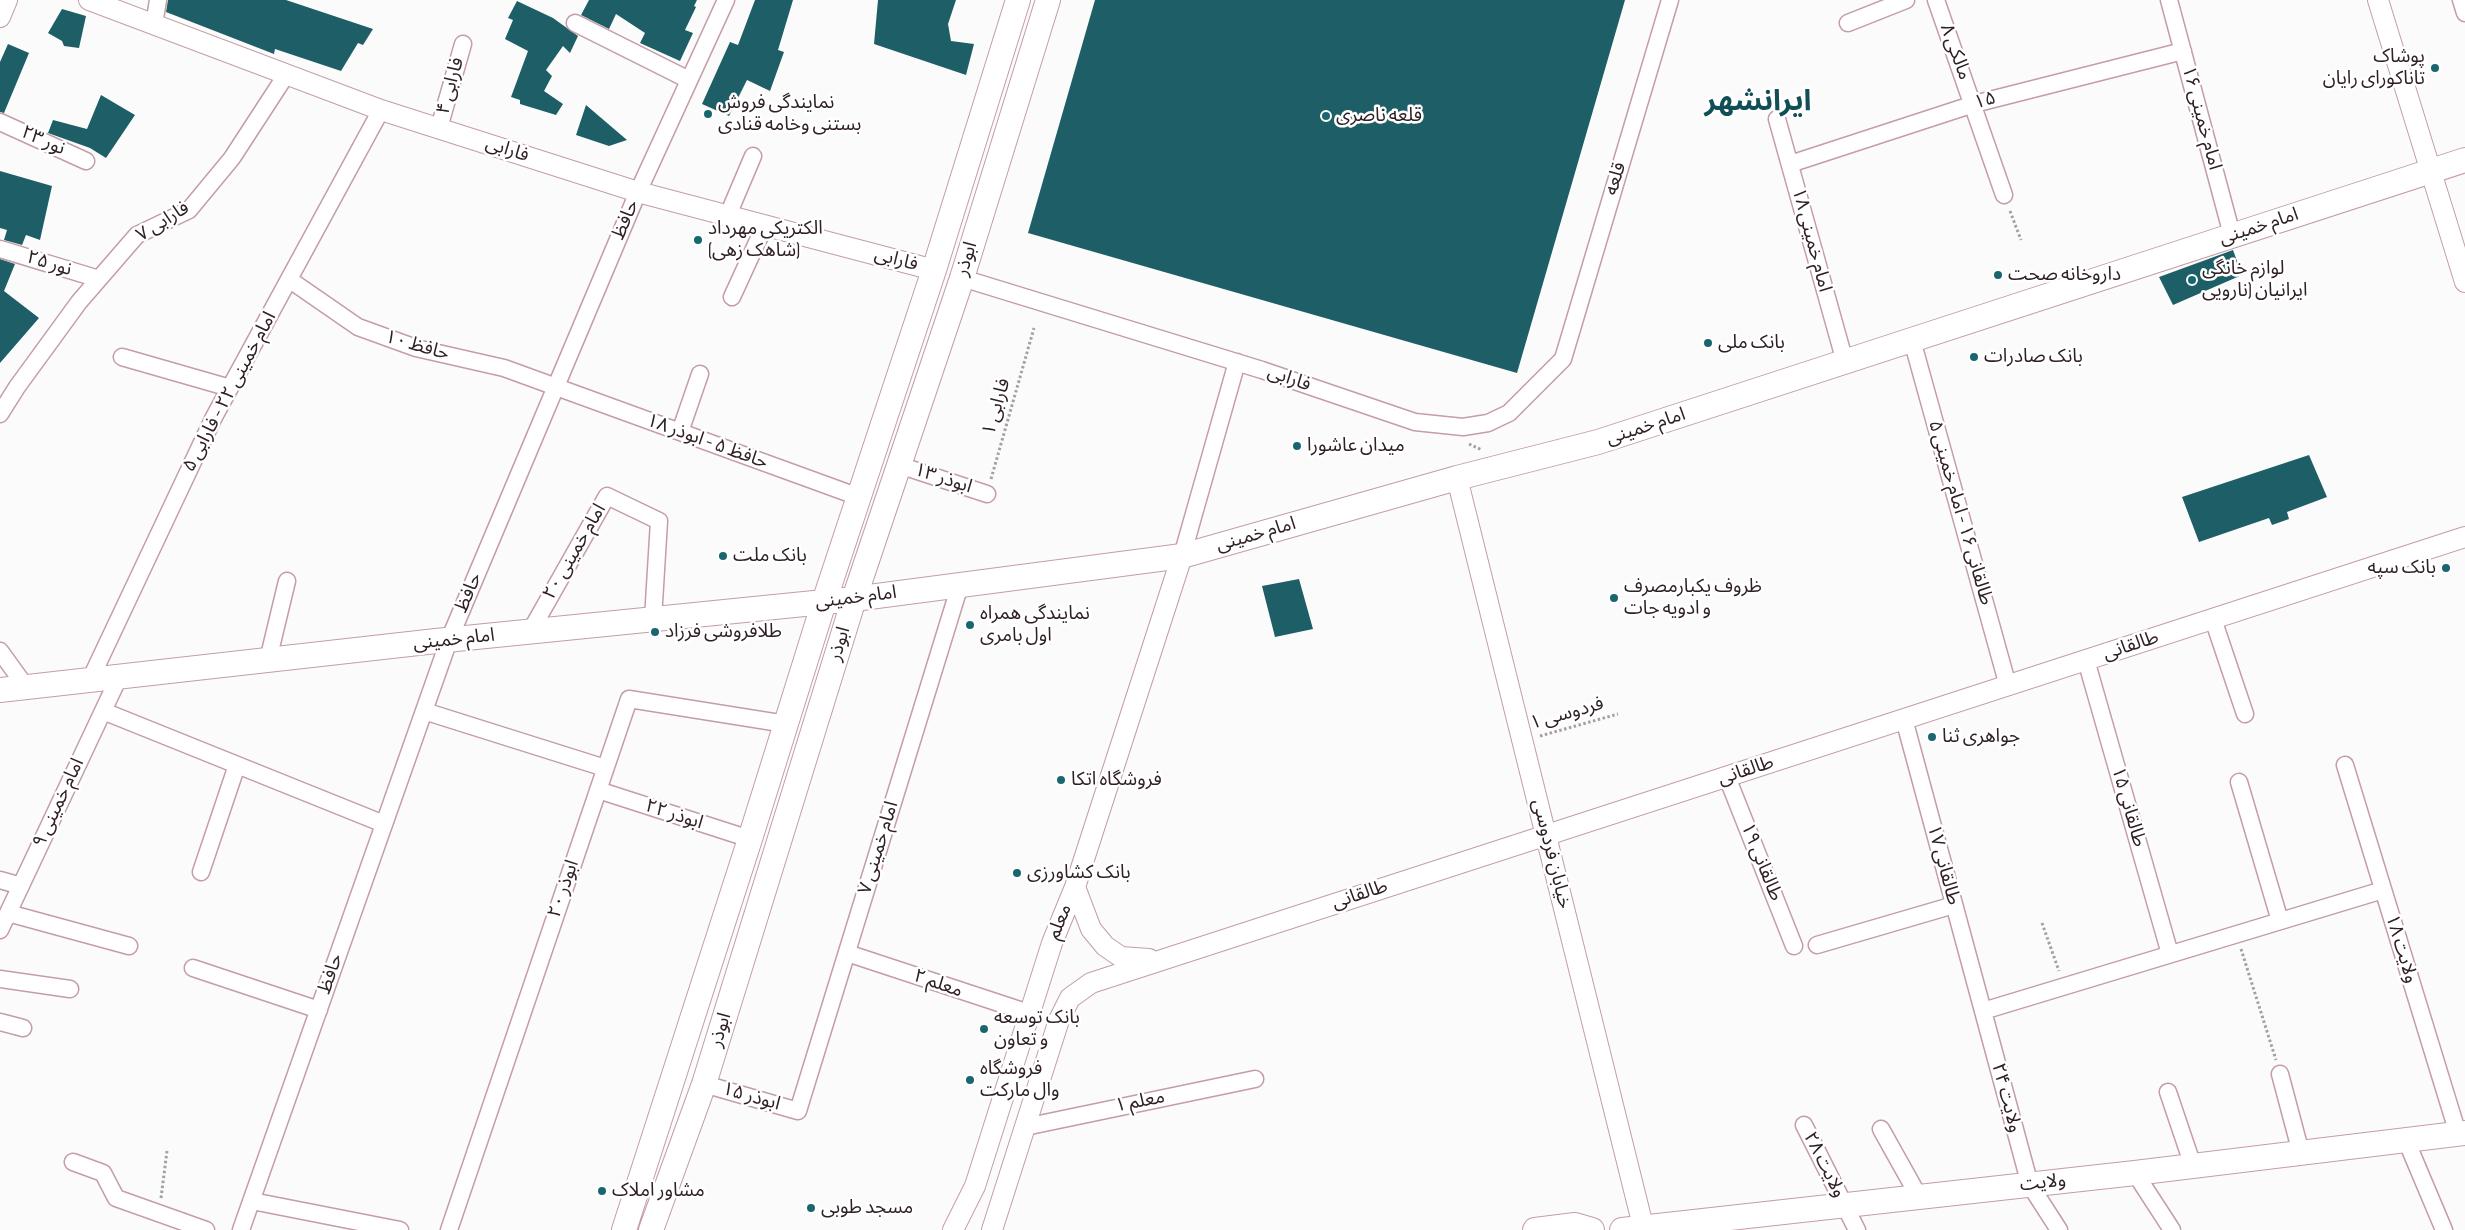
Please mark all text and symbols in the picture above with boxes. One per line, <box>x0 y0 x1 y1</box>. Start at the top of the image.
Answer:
street label: مالکی ۸ <box>1934 21 1976 83</box>
place label: پوشاک تاناکورای رایان <box>2323 46 2425 90</box>
street label: فارابی ۴ <box>432 55 470 117</box>
marker: پوشاک تاناکورای رایان <box>2429 62 2441 74</box>
street label: امام خمینی ۱۶ <box>2176 63 2226 173</box>
district label: ایرانشهر <box>1705 86 1811 120</box>
street label: ۱۵ <box>1972 87 1998 115</box>
place label: نمایندگی فروش بستنی وخامه قنادی <box>718 92 861 136</box>
place label: قلعه ناصری <box>1336 105 1422 127</box>
marker: نمایندگی فروش بستنی وخامه قنادی <box>702 108 714 120</box>
marker: قلعه ناصری <box>1320 110 1332 122</box>
street label: نور ۲۳ <box>17 121 69 161</box>
street label: فارابی <box>482 132 532 168</box>
street label: قلعه <box>1600 160 1632 198</box>
street label: امام خمینی ۱۸ <box>1786 185 1836 295</box>
street label: فارابی ۷ <box>132 197 194 247</box>
street label: حافظ <box>607 197 645 243</box>
street label: امام خمینی <box>2216 203 2302 251</box>
place label: الکتریکی مهرداد (شاهک زهی) <box>708 218 823 262</box>
marker: الکتریکی مهرداد (شاهک زهی) <box>692 234 704 246</box>
street label: ابوذر <box>951 239 983 279</box>
street label: فارابی <box>872 243 920 277</box>
street label: نور ۲۵ <box>24 246 74 282</box>
place label: لوازم خانگی ایرانیان (نارویی <box>2202 258 2307 302</box>
place label: داروخانه صحت <box>2008 264 2121 286</box>
marker: داروخانه صحت <box>1992 269 2004 281</box>
marker: لوازم خانگی ایرانیان (نارویی <box>2186 274 2198 286</box>
street label: امام خمینی ۲۲ - فارابی ۵ <box>178 308 282 476</box>
street label: حافظ ۱۰ <box>382 326 452 366</box>
place label: بانک ملی <box>1718 332 1785 354</box>
marker: بانک ملی <box>1702 337 1714 349</box>
place label: بانک صادرات <box>1984 346 2083 368</box>
marker: بانک صادرات <box>1968 351 1980 363</box>
street label: فارابی <box>1264 361 1314 397</box>
street label: فارابی ۱ <box>978 376 1016 438</box>
street label: امام خمینی <box>1603 403 1689 451</box>
street label: حافظ ۵ - ابوذر ۱۸ <box>643 410 771 474</box>
street label: طالقانی ۱۶ - امام خمینی ۵ <box>1923 418 1997 608</box>
place label: میدان عاشورا <box>1307 435 1405 457</box>
marker: میدان عاشورا <box>1291 440 1303 452</box>
street label: ابوذر ۱۳ <box>911 459 975 499</box>
street label: امام خمینی ۲۰ <box>538 500 612 604</box>
street label: امام خمینی <box>1213 513 1299 557</box>
place label: بانک ملت <box>733 545 807 567</box>
marker: بانک ملت <box>717 550 729 562</box>
place label: بانک سپه <box>2367 557 2436 579</box>
marker: بانک سپه <box>2440 562 2452 574</box>
street label: حافظ <box>450 570 488 616</box>
place label: ظروف یکبارمصرف و ادویه جات <box>1624 576 1762 620</box>
street label: امام خمینی <box>814 582 898 614</box>
marker: ظروف یکبارمصرف و ادویه جات <box>1608 592 1620 604</box>
place label: نمایندگی همراه اول بامری <box>980 603 1090 647</box>
marker: نمایندگی همراه اول بامری <box>964 619 976 631</box>
place label: طلافروشی فرزاد <box>665 621 782 643</box>
street label: امام خمینی <box>412 624 496 656</box>
street label: ابوذر <box>824 624 856 664</box>
marker: طلافروشی فرزاد <box>649 626 661 638</box>
street label: طالقانی <box>2100 626 2162 666</box>
street label: فردوسی ۱ <box>1527 693 1607 735</box>
place label: جواهری ثنا <box>1942 726 2020 748</box>
marker: جواهری ثنا <box>1926 731 1938 743</box>
street label: طالقانی <box>1715 751 1777 791</box>
street label: امام خمینی ۹ <box>28 755 90 851</box>
street label: طالقانی ۱۵ <box>2106 764 2150 850</box>
place label: فروشگاه اتکا <box>1071 769 1162 791</box>
marker: فروشگاه اتکا <box>1055 774 1067 786</box>
street label: ابوذر ۲۲ <box>642 795 706 835</box>
street label: خیابان فردوسی <box>1526 797 1576 911</box>
street label: امام خمینی ۷ <box>854 799 904 897</box>
street label: طالقانی ۱۹ <box>1735 820 1787 904</box>
street label: طالقانی ۱۷ <box>1921 822 1965 908</box>
street label: ابوذر ۲۰ <box>544 857 584 921</box>
place label: بانک کشاورزی <box>1027 862 1131 884</box>
marker: بانک کشاورزی <box>1011 867 1023 879</box>
street label: طالقانی <box>1329 875 1391 915</box>
street label: معلم <box>1043 901 1077 943</box>
street label: ولایت ۱۸ <box>2380 912 2422 986</box>
street label: حافظ <box>314 951 348 997</box>
street label: معلم ۲ <box>911 965 965 1003</box>
place label: بانک توسعه و تعاون <box>994 1007 1080 1051</box>
street label: ابوذر <box>705 1010 737 1050</box>
marker: بانک توسعه و تعاون <box>978 1023 990 1035</box>
place label: فروشگاه وال مارکت <box>980 1058 1060 1102</box>
street label: ولایت ۲۴ <box>1986 1061 2026 1135</box>
marker: فروشگاه وال مارکت <box>964 1074 976 1086</box>
street label: ابوذر ۱۵ <box>719 1078 783 1116</box>
street label: معلم ۱ <box>1113 1086 1167 1118</box>
street label: ولایت ۲۸ <box>1798 1128 1850 1202</box>
street label: ولایت <box>2019 1169 2067 1197</box>
place label: مشاور املاک <box>612 1180 705 1202</box>
marker: مشاور املاک <box>596 1185 608 1197</box>
place label: مسجد طوبی <box>821 1197 913 1219</box>
marker: مسجد طوبی <box>805 1202 817 1214</box>

